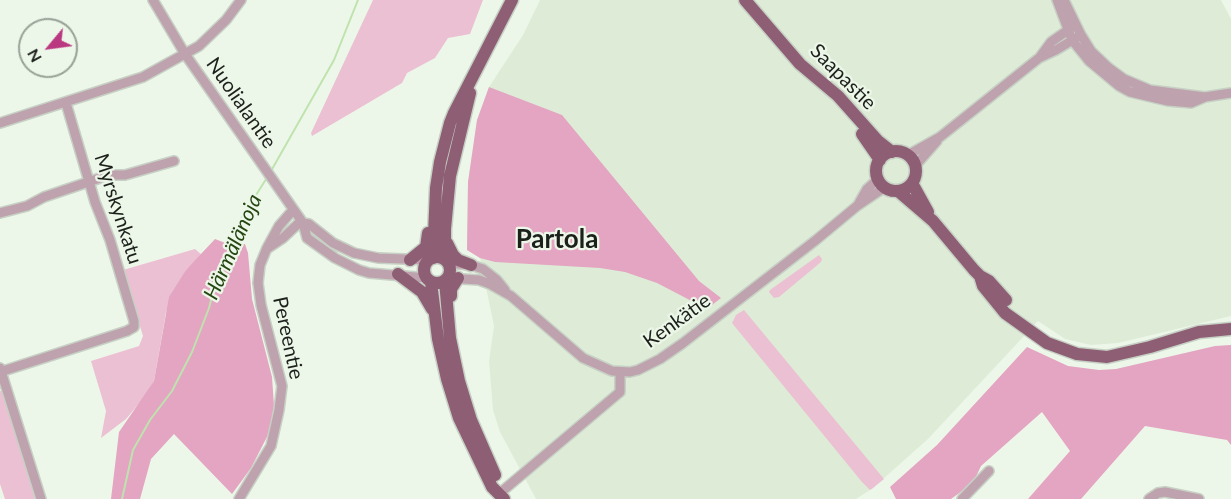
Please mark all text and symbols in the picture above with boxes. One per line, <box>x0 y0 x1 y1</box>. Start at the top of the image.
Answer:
north arrow <box>18 18 78 78</box>
street label: Saapastie <box>805 39 881 115</box>
text: N <box>22 46 45 66</box>
street label: Nuolialantie <box>201 53 281 153</box>
street label: Myrskynkatu <box>89 151 147 267</box>
water label: Härmälänoja <box>199 190 267 304</box>
district label: Partola <box>516 224 598 256</box>
street label: Kenkätie <box>639 289 715 353</box>
street label: Pereentie <box>268 294 308 382</box>

